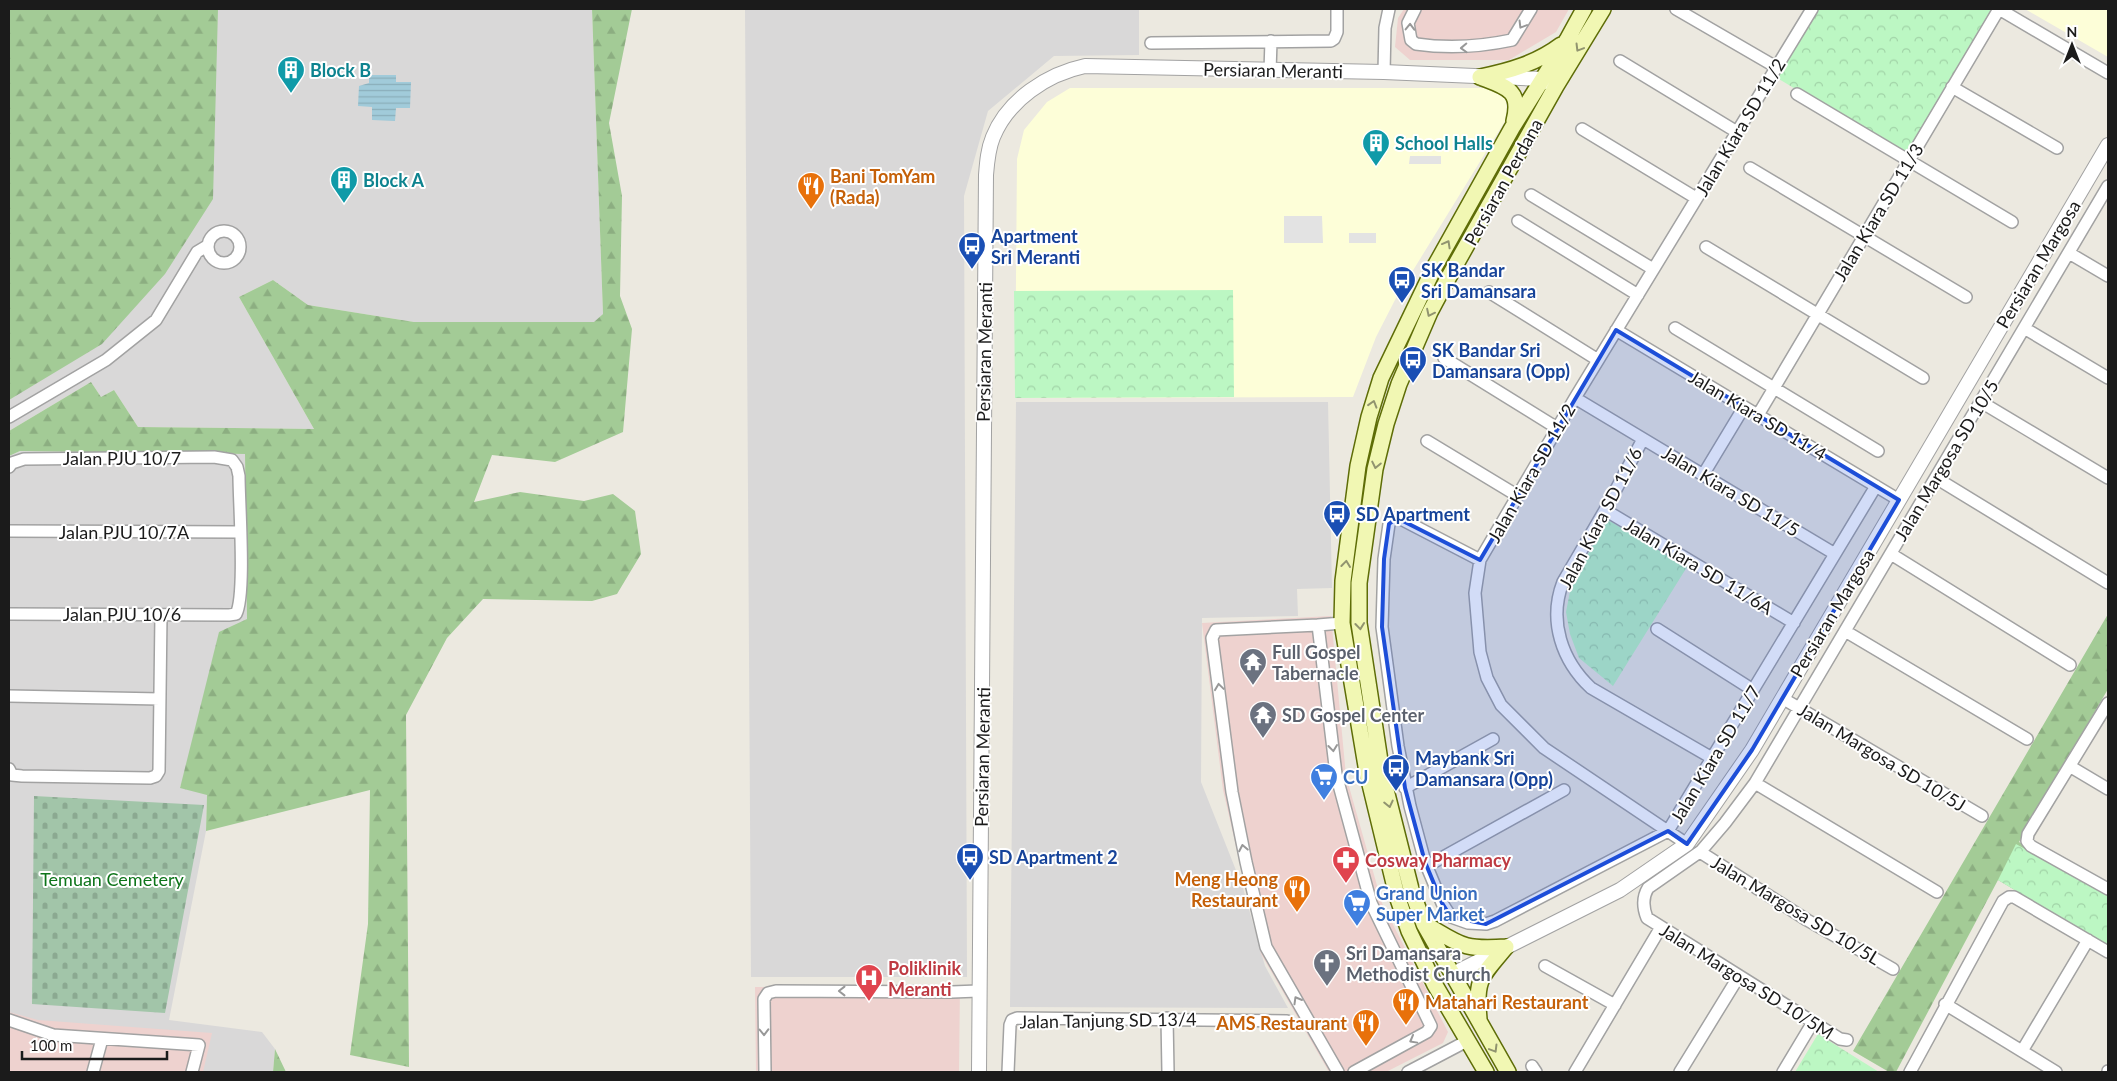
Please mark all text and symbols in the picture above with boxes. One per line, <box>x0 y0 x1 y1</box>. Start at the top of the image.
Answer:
one-way arrow <box>1518 19 1528 28</box>
north arrow <box>2047 20 2097 70</box>
one-way arrow <box>1405 23 1415 31</box>
text: N <box>2067 23 2077 40</box>
one-way arrow <box>1460 42 1468 53</box>
one-way arrow <box>1576 42 1586 51</box>
street label: Jalan Kiara SD 11/2 <box>1690 54 1790 200</box>
building icon: Block B <box>276 55 306 94</box>
street label: Persiaran Meranti <box>1203 58 1343 82</box>
place label: Block B <box>310 59 371 81</box>
street label: Persiaran Perdana <box>1459 115 1547 249</box>
building icon: School Halls <box>1361 128 1391 167</box>
place label: School Halls <box>1395 132 1493 154</box>
street label: Jalan Kiara SD 11/3 <box>1828 139 1928 285</box>
building icon: Block A <box>329 165 359 204</box>
place label: Bani TomYam (Rada) <box>830 165 935 208</box>
place label: Block A <box>363 169 425 191</box>
restaurant icon: Bani TomYam (Rada) <box>796 171 826 210</box>
street label: Persiaran Margosa <box>1991 196 2085 332</box>
place label: Apartment Sri Meranti <box>990 225 1080 268</box>
bus stop icon: Apartment Sri Meranti <box>957 231 987 270</box>
one-way arrow <box>1441 241 1451 250</box>
place label: SK Bandar Sri Damansara <box>1421 259 1536 302</box>
bus stop icon: SK Bandar Sri Damansara <box>1387 265 1417 304</box>
street label: Persiaran Meranti <box>972 282 996 422</box>
one-way arrow <box>1427 307 1437 316</box>
place label: SK Bandar Sri Damansara (Opp) <box>1432 339 1570 382</box>
bus stop icon: SK Bandar Sri Damansara (Opp) <box>1398 345 1428 384</box>
street label: Jalan Kiara SD 11/4 <box>1685 365 1831 465</box>
street label: Jalan Margosa SD 10/5 <box>1889 375 2003 545</box>
street label: Jalan Kiara SD 11/2 <box>1482 400 1580 546</box>
one-way arrow <box>1367 401 1377 409</box>
street label: Jalan Kiara SD 11/5 <box>1658 441 1804 541</box>
street label: Jalan Kiara SD 11/6 <box>1554 444 1646 592</box>
street label: Jalan PJU 10/7 <box>63 447 181 469</box>
one-way arrow <box>1372 461 1382 470</box>
bus stop icon: SD Apartment <box>1322 499 1352 538</box>
place label: SD Apartment <box>1356 503 1470 525</box>
street label: Jalan Kiara SD 11/6A <box>1621 513 1778 619</box>
street label: Jalan PJU 10/7A <box>59 521 190 543</box>
street label: Persiaran Margosa <box>1785 545 1879 681</box>
one-way arrow <box>1340 560 1350 569</box>
street label: Jalan PJU 10/6 <box>63 603 181 625</box>
one-way arrow <box>1354 623 1365 631</box>
place label: Full Gospel Tabernacle <box>1272 641 1361 684</box>
temple icon: Full Gospel Tabernacle <box>1238 647 1268 686</box>
street label: Jalan Kiara SD 11/7 <box>1665 681 1765 827</box>
one-way arrow <box>1214 683 1225 691</box>
street label: Persiaran Meranti <box>970 687 994 827</box>
street label: Jalan Margosa SD 10/5J <box>1794 698 1970 816</box>
temple icon: SD Gospel Center <box>1248 700 1278 739</box>
place label: SD Gospel Center <box>1282 704 1424 726</box>
one-way arrow <box>1327 744 1338 752</box>
place label: Maybank Sri Damansara (Opp) <box>1415 747 1553 790</box>
bus stop icon: Maybank Sri Damansara (Opp) <box>1381 753 1411 792</box>
supermarket icon: CU <box>1309 762 1339 801</box>
place label: CU <box>1343 766 1368 788</box>
one-way arrow <box>1383 799 1394 808</box>
bus stop icon: SD Apartment 2 <box>955 842 985 881</box>
one-way arrow <box>1238 844 1248 852</box>
pharmacy icon: Cosway Pharmacy <box>1331 845 1361 884</box>
place label: SD Apartment 2 <box>989 846 1118 868</box>
place label: Cosway Pharmacy <box>1365 849 1512 871</box>
street label: Jalan Margosa SD 10/5L <box>1707 851 1885 969</box>
park label: Temuan Cemetery <box>40 868 185 890</box>
place label: Meng Heong Restaurant <box>1174 868 1278 911</box>
restaurant icon: Meng Heong Restaurant <box>1282 874 1312 913</box>
place label: Grand Union Super Market <box>1376 882 1485 925</box>
supermarket icon: Grand Union Super Market <box>1342 888 1372 927</box>
street label: Jalan Margosa SD 10/5M <box>1656 918 1838 1044</box>
place label: Sri Damansara Methodist Church <box>1346 942 1491 985</box>
church icon: Sri Damansara Methodist Church <box>1312 948 1342 987</box>
place label: Poliklinik Meranti <box>888 957 961 1000</box>
hospital icon: Poliklinik Meranti <box>854 963 884 1002</box>
one-way arrow <box>838 986 846 996</box>
restaurant icon: Matahari Restaurant <box>1391 987 1421 1026</box>
place label: Matahari Restaurant <box>1425 991 1589 1013</box>
one-way arrow <box>1293 996 1303 1005</box>
street label: Jalan Tanjung SD 13/4 <box>1019 1007 1197 1033</box>
restaurant icon: AMS Restaurant <box>1351 1008 1381 1047</box>
place label: AMS Restaurant <box>1215 1012 1347 1034</box>
scale bar <box>22 1028 168 1060</box>
one-way arrow <box>759 1028 770 1036</box>
one-way arrow <box>1410 1034 1419 1044</box>
text: 100 m <box>30 1036 72 1054</box>
one-way arrow <box>1487 1044 1497 1053</box>

